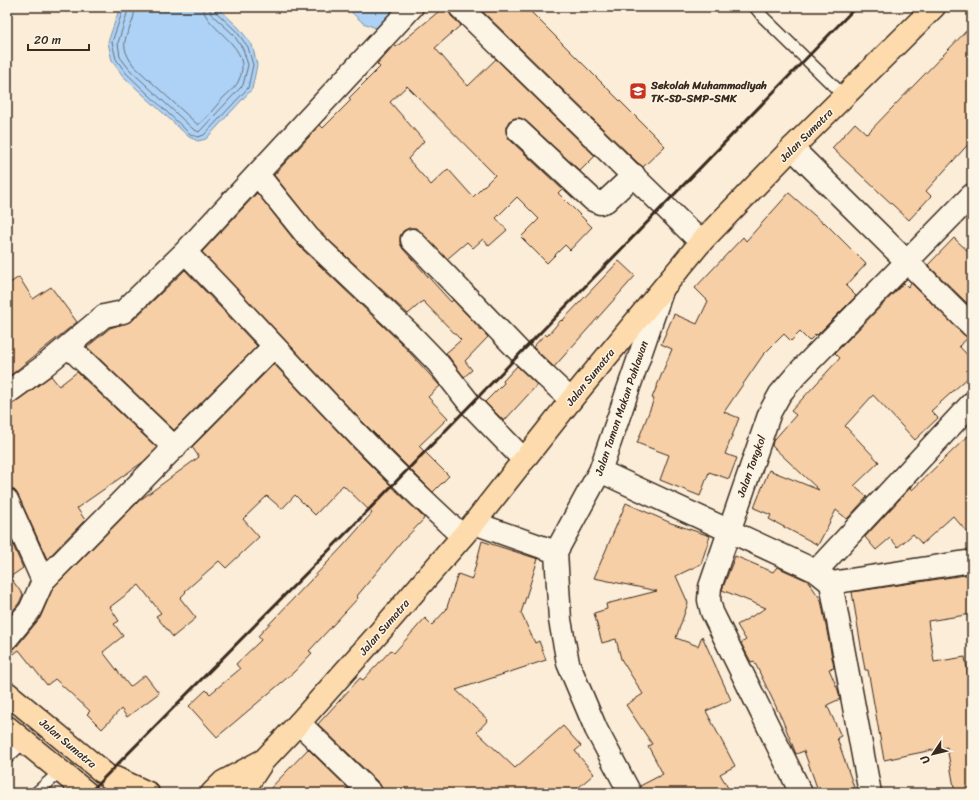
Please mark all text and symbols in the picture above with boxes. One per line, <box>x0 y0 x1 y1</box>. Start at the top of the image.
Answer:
scale bar <box>28 26 89 52</box>
text: 20 m <box>34 29 61 51</box>
place label: Sekolah Muhammadiyah TK-SD-SMP-SMK <box>650 76 767 108</box>
school or university icon: Sekolah Muhammadiyah TK-SD-SMP-SMK <box>628 81 648 101</box>
street label: Jalan Sumatra <box>774 104 838 167</box>
street label: Jalan Taman Makan Pahlawan <box>589 338 654 479</box>
street label: Jalan Sumatra <box>560 344 620 411</box>
street label: Jalan Tongkol <box>731 432 772 501</box>
street label: Jalan Sumatra <box>354 594 415 661</box>
street label: Jalan Sumatra <box>34 713 101 773</box>
north arrow <box>913 734 953 774</box>
text: U <box>915 750 935 768</box>

